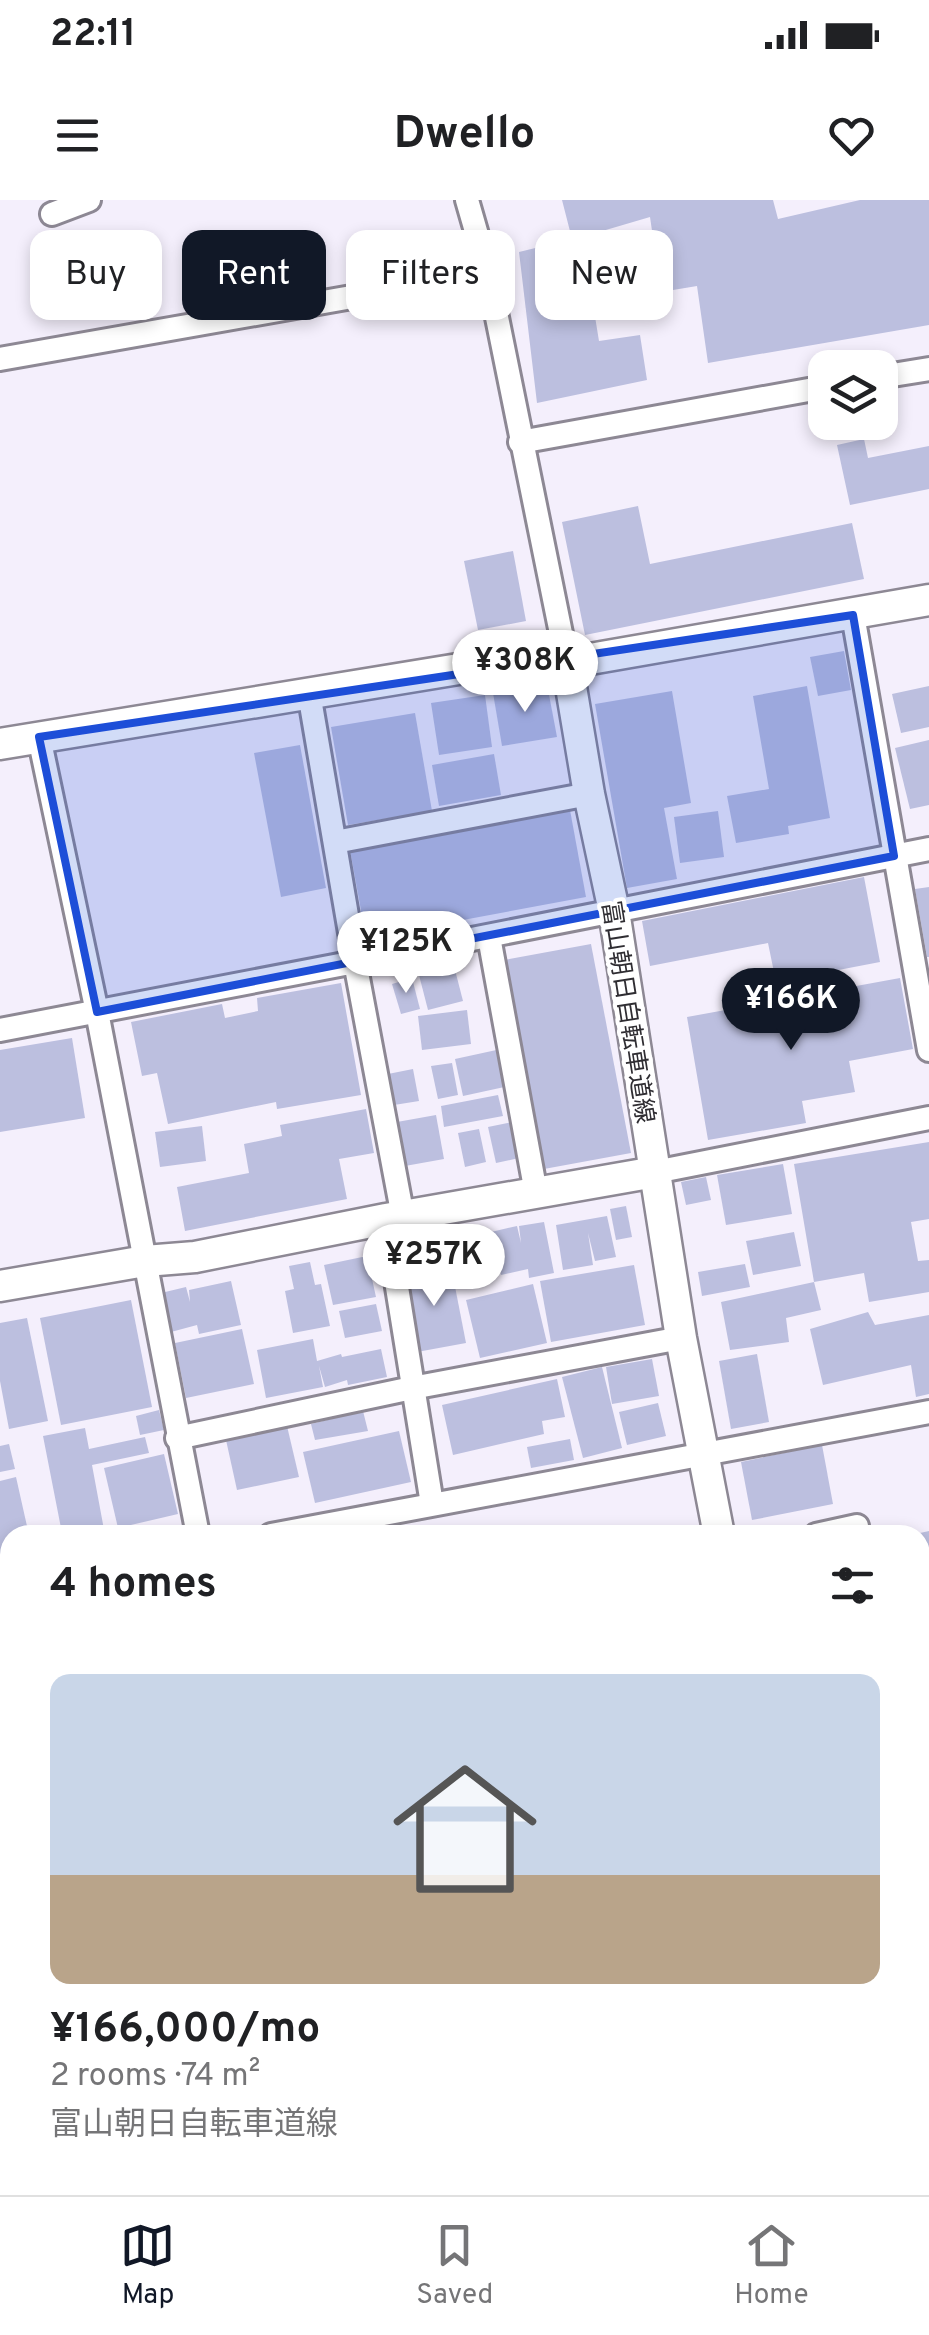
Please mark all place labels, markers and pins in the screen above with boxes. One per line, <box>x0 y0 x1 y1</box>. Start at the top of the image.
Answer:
pin: ¥308K <box>455 630 595 715</box>
pin: ¥125K <box>336 911 476 996</box>
pin: ¥166K <box>721 968 861 1053</box>
pin: ¥257K <box>364 1224 504 1309</box>

